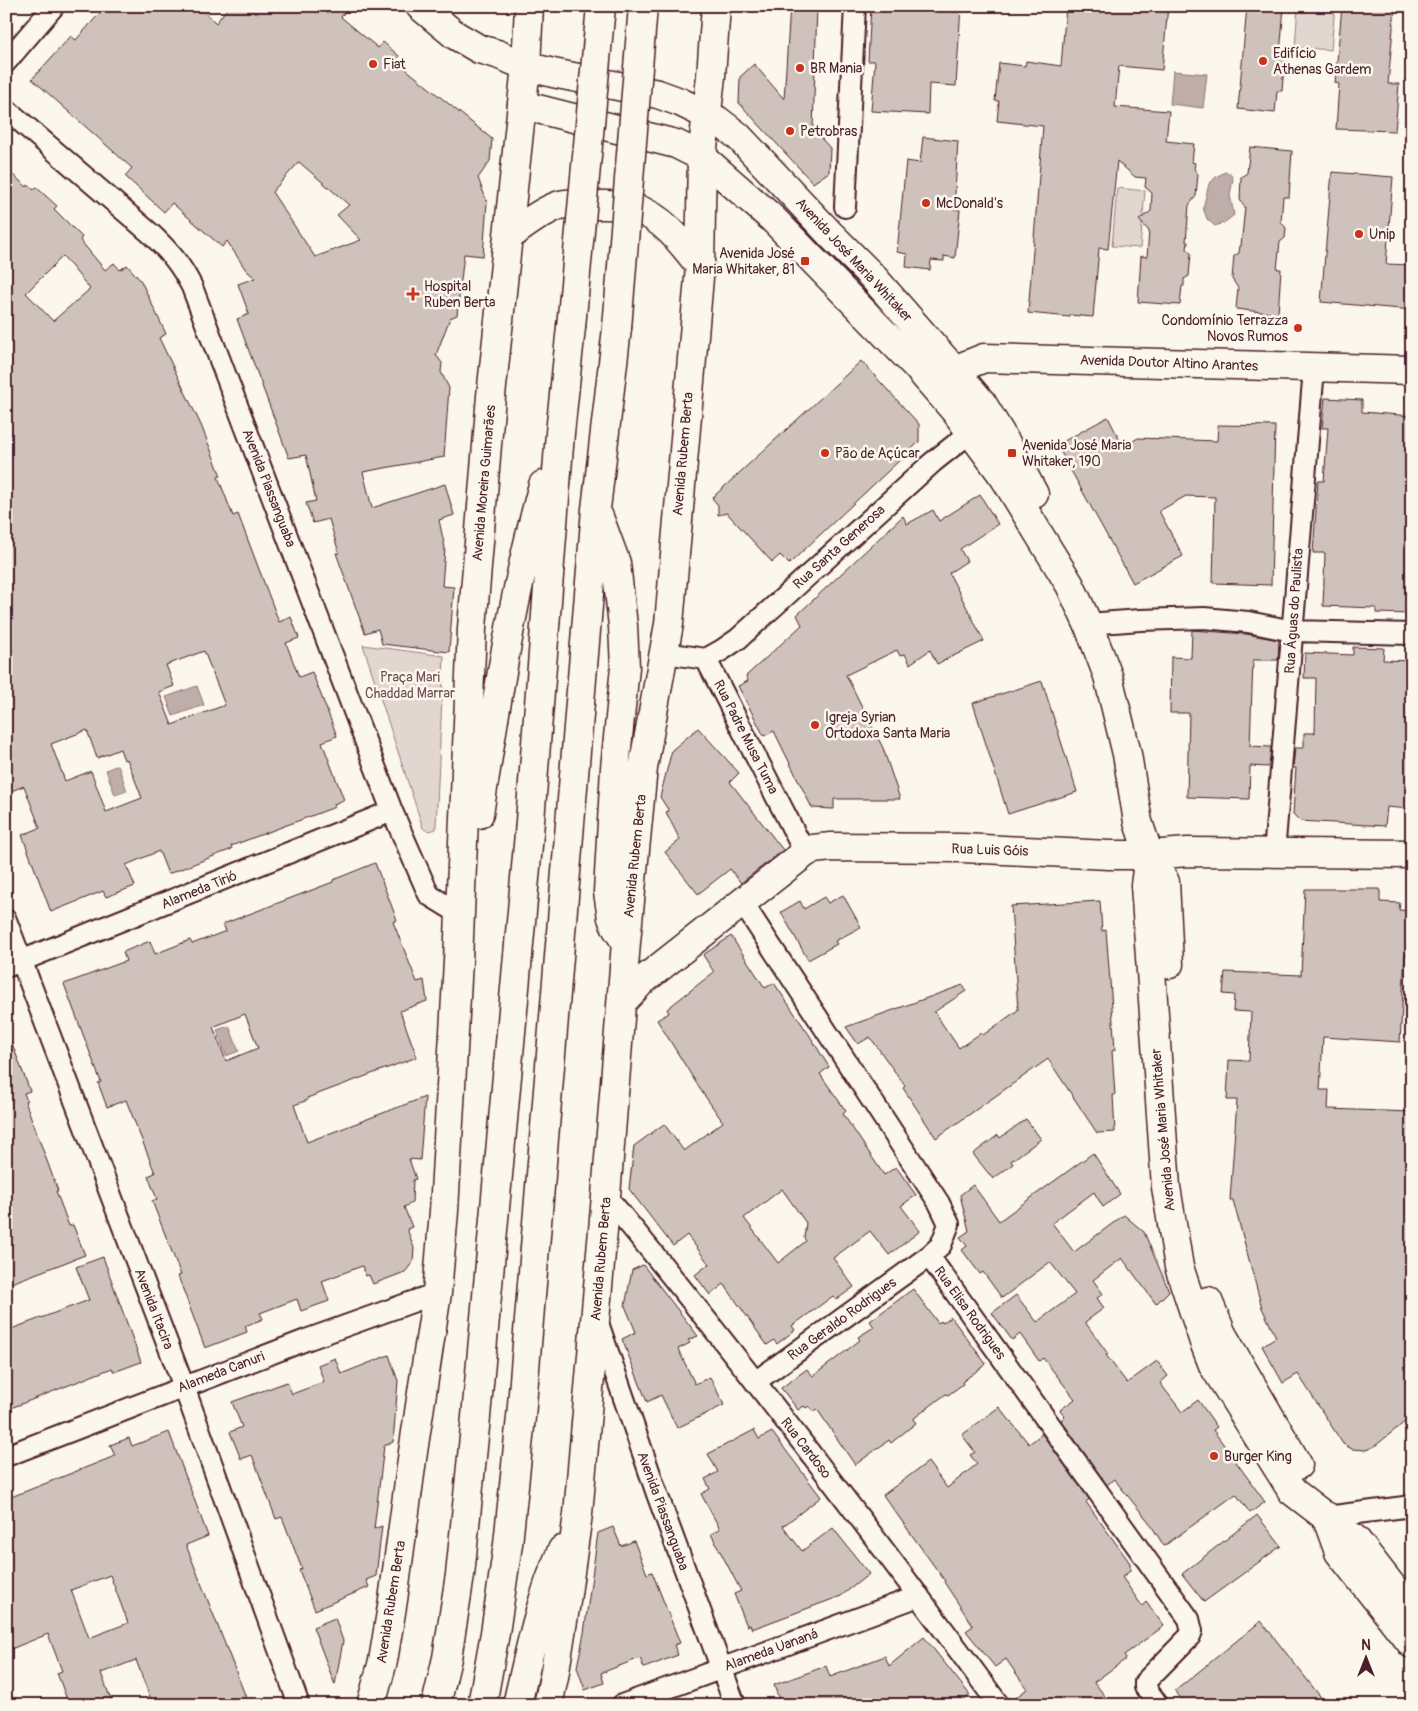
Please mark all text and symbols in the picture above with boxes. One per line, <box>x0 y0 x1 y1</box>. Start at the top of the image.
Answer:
place label: Edifício Athenas Gardem <box>1273 45 1371 78</box>
marker: Edifício Athenas Gardem <box>1257 55 1269 67</box>
place label: Fiat <box>383 56 406 73</box>
marker: Fiat <box>367 58 379 70</box>
place label: BR Mania <box>810 60 862 77</box>
marker: BR Mania <box>794 62 806 74</box>
place label: Petrobras <box>800 123 858 140</box>
marker: Petrobras <box>784 125 796 137</box>
street label: Avenida José Maria Whitaker <box>792 194 916 326</box>
place label: McDonald's <box>936 195 1004 212</box>
marker: McDonald's <box>920 197 932 209</box>
place label: Unip <box>1369 226 1396 243</box>
marker: Unip <box>1353 228 1365 240</box>
place label: Avenida José Maria Whitaker, 81 <box>692 245 795 278</box>
marker: Avenida José Maria Whitaker, 81 <box>799 255 811 267</box>
place label: Hospital Ruben Berta <box>424 278 496 311</box>
marker: Hospital Ruben Berta <box>406 287 420 301</box>
place label: Condomínio Terrazza Novos Rumos <box>1162 312 1289 345</box>
marker: Condomínio Terrazza Novos Rumos <box>1292 322 1304 334</box>
street label: Avenida Doutor Altino Arantes <box>1080 351 1259 375</box>
street label: Avenida Rubem Berta <box>669 391 697 517</box>
street label: Avenida Moreira Guimarães <box>469 403 499 562</box>
street label: Avenida Piassanguaba <box>239 426 299 550</box>
place label: Avenida José Maria Whitaker, 190 <box>1022 437 1132 470</box>
place label: Pão de Açúcar <box>835 445 920 462</box>
marker: Pão de Açúcar <box>819 447 831 459</box>
marker: Avenida José Maria Whitaker, 190 <box>1006 447 1018 459</box>
street label: Rua Santa Generosa <box>790 501 888 593</box>
street label: Rua Águas do Paulista <box>1280 548 1307 674</box>
park label: Praça Mari Chaddad Marrar <box>365 669 455 702</box>
street label: Rua Padre Musa Tuma <box>710 677 782 797</box>
place label: Igreja Syrian Ortodoxa Santa Maria <box>825 709 950 742</box>
marker: Igreja Syrian Ortodoxa Santa Maria <box>809 719 821 731</box>
street label: Avenida Rubem Berta <box>620 793 650 919</box>
street label: Rua Luis Góis <box>951 840 1030 860</box>
street label: Alameda Tirió <box>159 867 240 913</box>
street label: Avenida José Maria Whitaker <box>1147 1048 1179 1212</box>
street label: Avenida Rubem Berta <box>587 1196 615 1322</box>
street label: Rua Elisa Rodrigues <box>931 1263 1010 1363</box>
street label: Avenida Itacira <box>131 1266 177 1352</box>
street label: Rua Geraldo Rodrigues <box>784 1273 900 1364</box>
street label: Alameda Canuri <box>175 1347 267 1396</box>
street label: Rua Cardoso <box>777 1414 835 1482</box>
place label: Burger King <box>1224 1448 1292 1465</box>
street label: Avenida Piassanguaba <box>634 1449 692 1573</box>
marker: Burger King <box>1208 1450 1220 1462</box>
street label: Avenida Rubem Berta <box>373 1539 409 1665</box>
street label: Alameda Uananá <box>722 1625 820 1675</box>
north arrow <box>1340 1634 1390 1684</box>
text: N <box>1361 1637 1371 1654</box>

